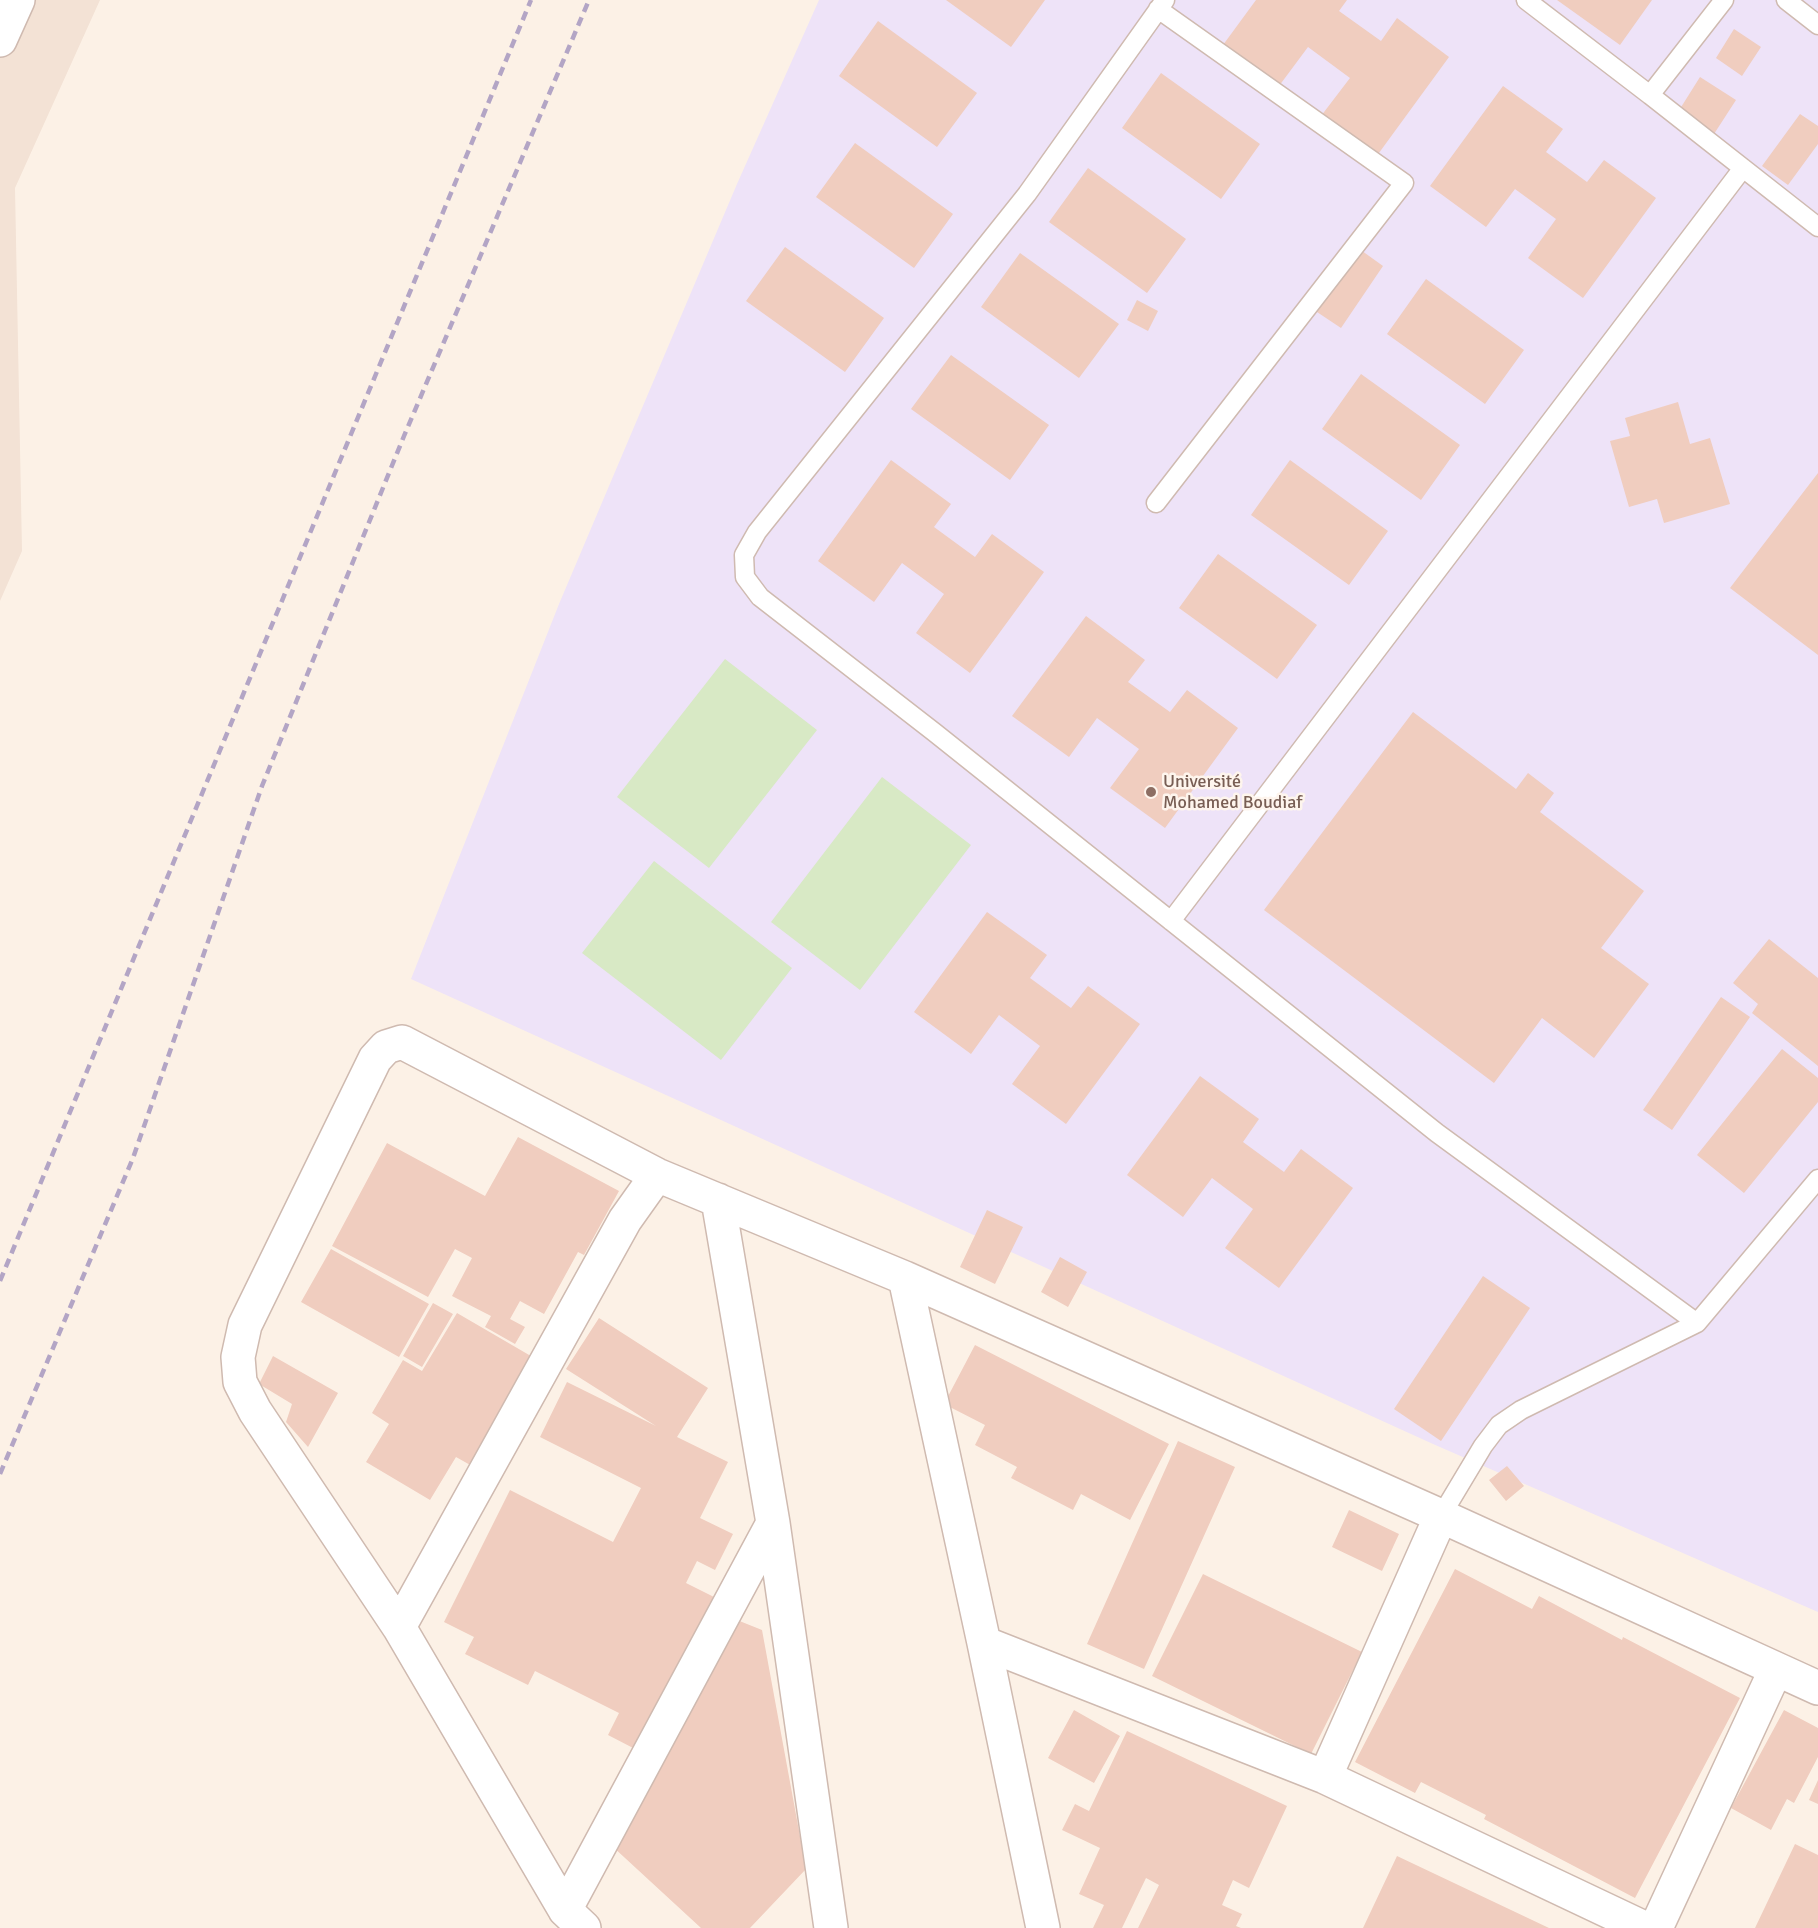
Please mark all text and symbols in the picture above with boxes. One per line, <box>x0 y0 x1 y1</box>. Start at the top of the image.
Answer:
place label: Université Mohamed Boudiaf <box>1163 771 1302 814</box>
marker: Université Mohamed Boudiaf <box>1144 785 1158 799</box>

